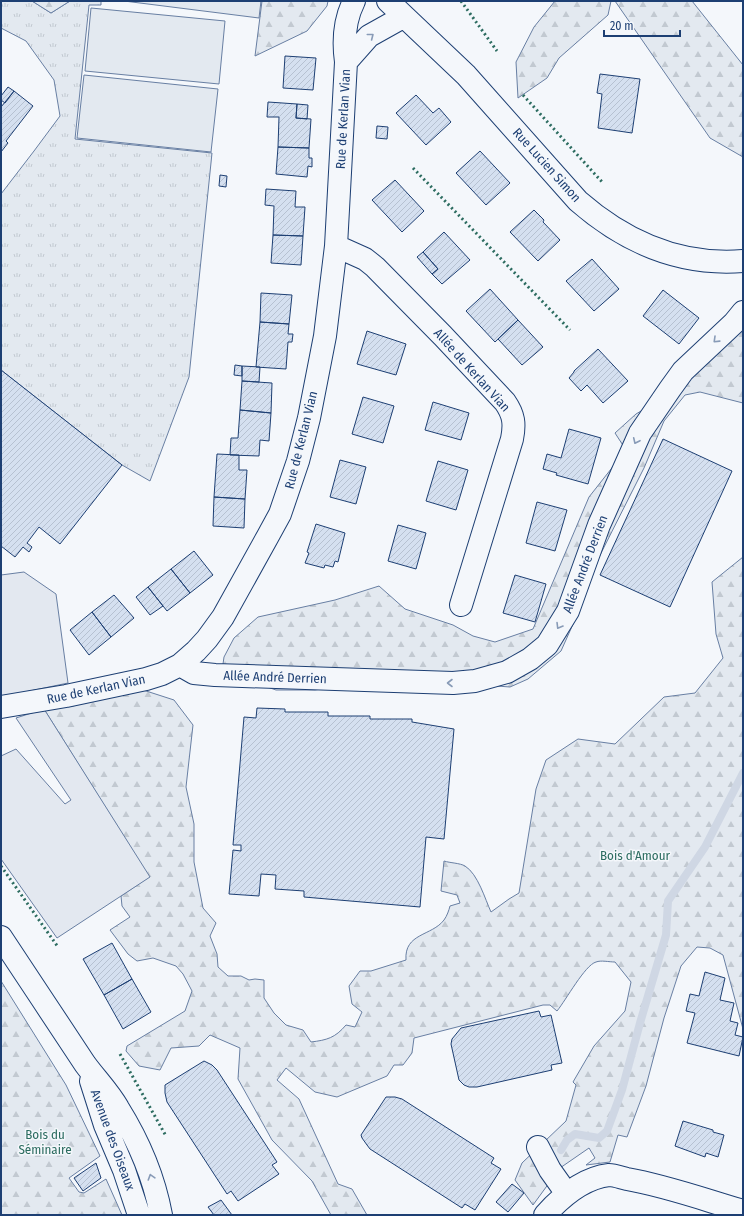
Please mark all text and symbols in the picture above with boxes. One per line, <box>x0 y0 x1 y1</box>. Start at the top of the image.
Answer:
scale bar <box>604 12 680 38</box>
text: 20 m <box>610 19 634 33</box>
one-way arrow <box>367 33 374 40</box>
street label: Rue de Kerlan Vian <box>333 69 353 169</box>
street label: Rue Lucien Simon <box>510 125 584 205</box>
street label: Allée de Kerlan Vian <box>431 325 513 415</box>
one-way arrow <box>713 335 721 343</box>
street label: Rue de Kerlan Vian <box>282 390 320 490</box>
one-way arrow <box>633 437 641 445</box>
street label: Allée André Derrien <box>559 513 611 615</box>
one-way arrow <box>556 622 564 629</box>
street label: Allée André Derrien <box>223 668 327 686</box>
street label: Rue de Kerlan Vian <box>45 671 147 707</box>
one-way arrow <box>447 679 453 687</box>
park label: Bois d'Amour <box>600 848 670 863</box>
street label: Avenue des Oiseaux <box>88 1087 138 1193</box>
park label: Bois du Séminaire <box>18 1127 72 1157</box>
one-way arrow <box>147 1174 155 1181</box>

